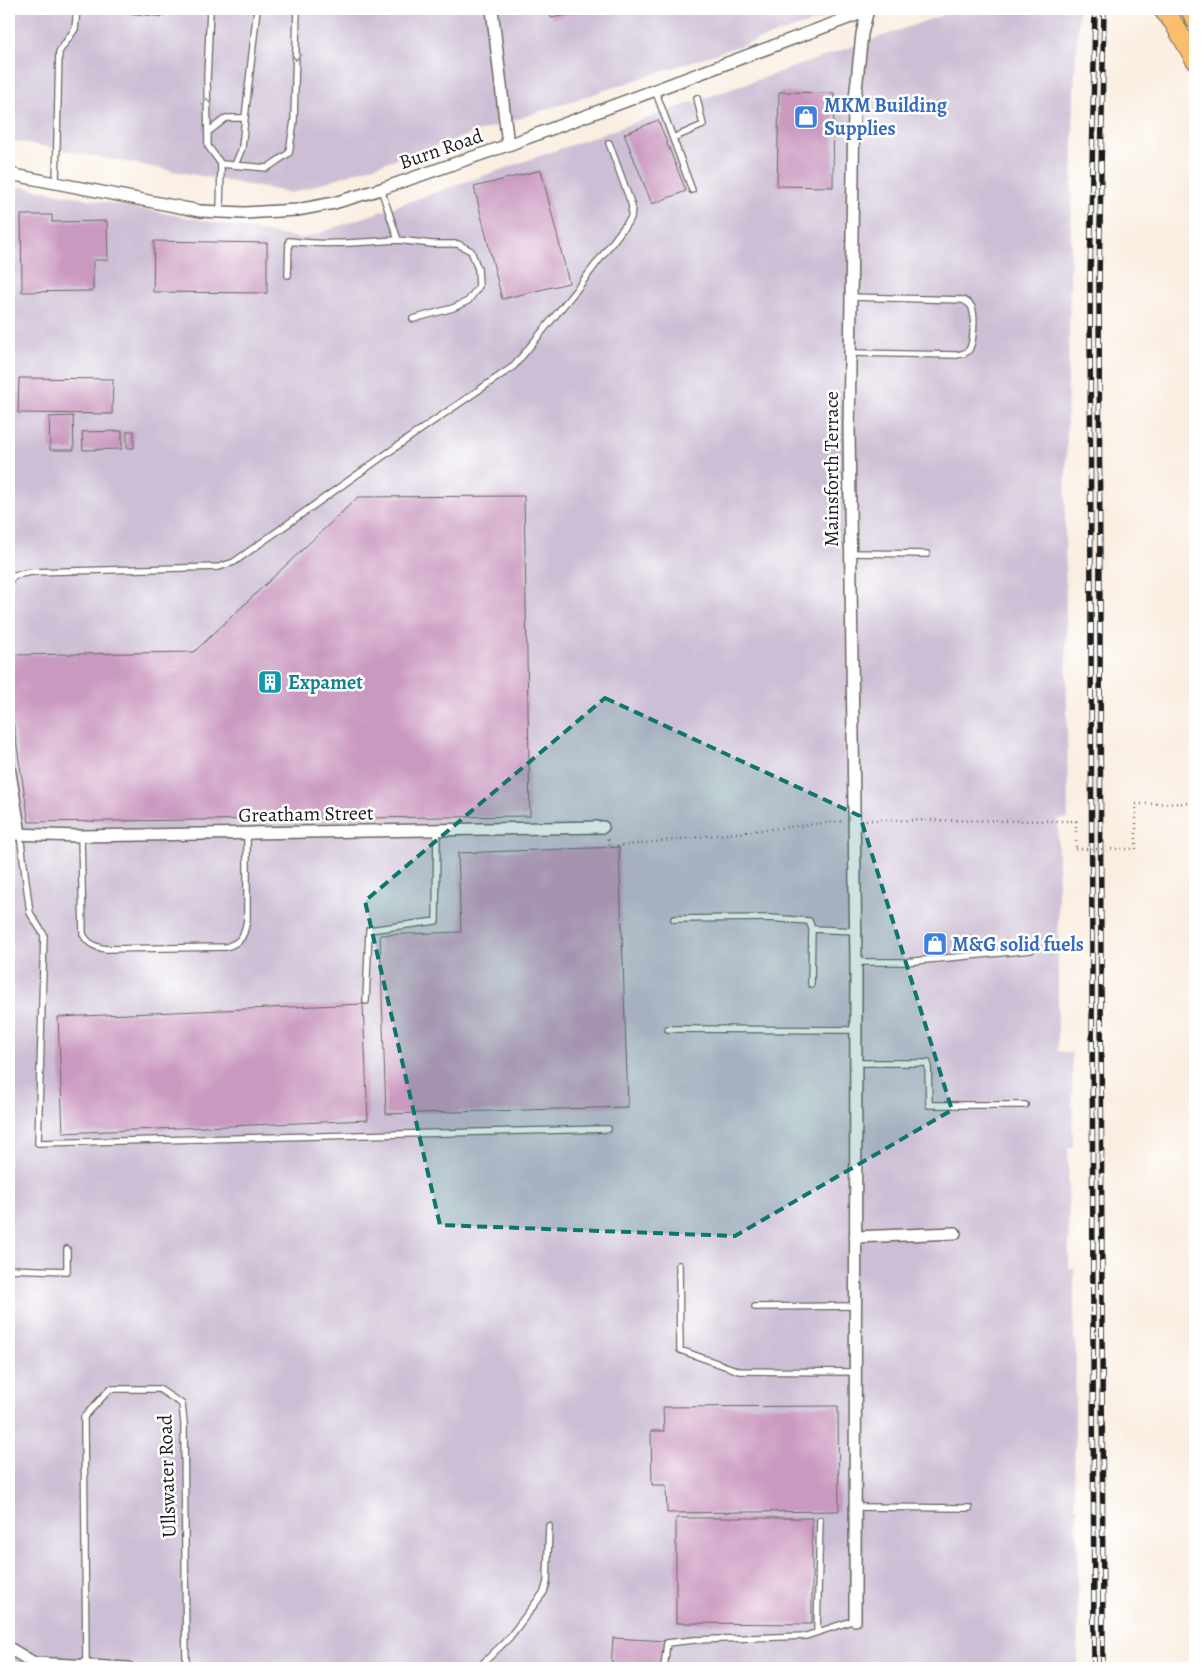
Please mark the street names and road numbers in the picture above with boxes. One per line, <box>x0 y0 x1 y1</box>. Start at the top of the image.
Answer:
street label: Burn Road <box>395 122 487 176</box>
street label: Mainsforth Terrace <box>818 391 845 547</box>
street label: Greatham Street <box>238 799 374 829</box>
street label: Ullswater Road <box>151 1414 183 1538</box>

